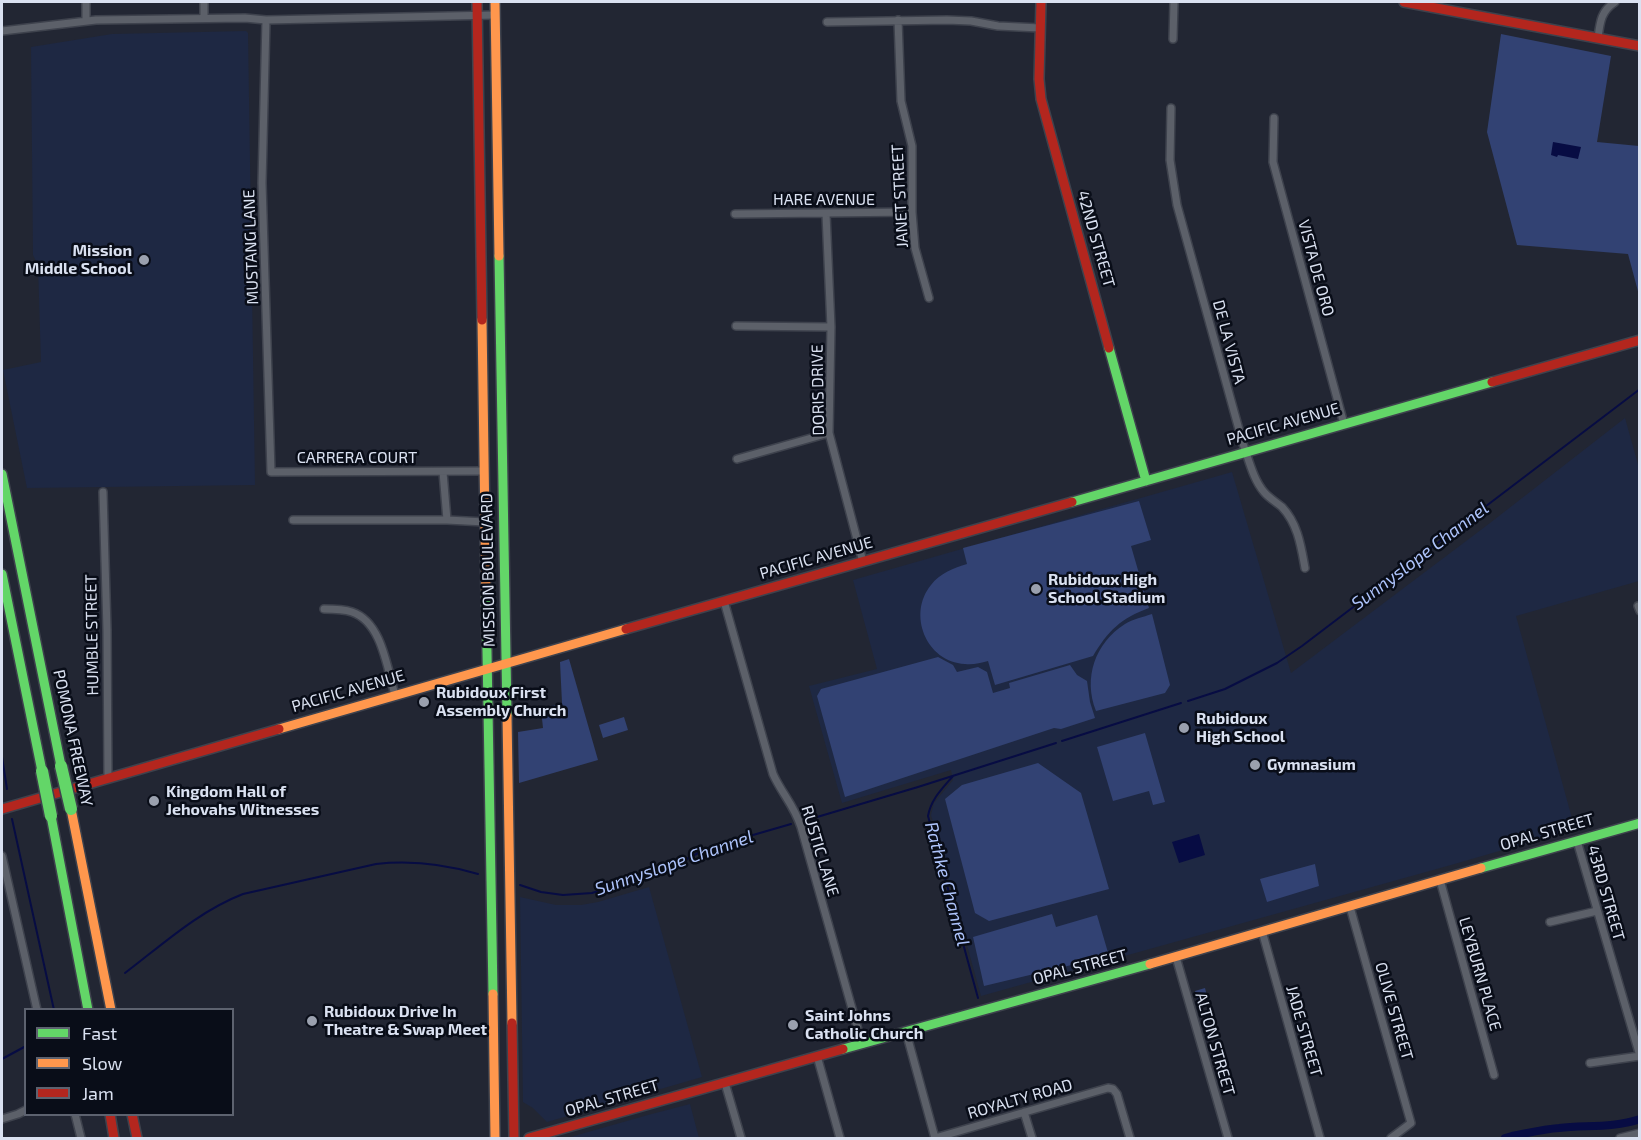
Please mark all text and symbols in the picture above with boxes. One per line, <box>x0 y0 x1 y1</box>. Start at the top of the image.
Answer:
street label: JANET STREET <box>888 144 912 248</box>
street label: 42ND STREET <box>1073 188 1119 290</box>
street label: MUSTANG LANE <box>239 189 263 305</box>
street label: HARE AVENUE <box>773 190 875 210</box>
street label: VISTA DE ORO <box>1294 218 1338 318</box>
place label: Mission Middle School <box>25 241 132 279</box>
marker: Mission Middle School <box>137 253 151 267</box>
street label: DE LA VISTA <box>1209 298 1249 386</box>
street label: DORIS DRIVE <box>808 344 828 436</box>
street label: PACIFIC AVENUE <box>1224 399 1342 449</box>
street label: CARRERA COURT <box>297 448 417 468</box>
street label: MISSION BOULEVARD <box>477 493 499 647</box>
water label: Sunnyslope Channel <box>1347 497 1493 615</box>
street label: PACIFIC AVENUE <box>757 533 875 583</box>
place label: Rubidoux High School Stadium <box>1048 570 1165 608</box>
street label: HUMBLE STREET <box>81 574 103 696</box>
marker: Rubidoux High School Stadium <box>1029 582 1043 596</box>
street label: PACIFIC AVENUE <box>289 666 407 716</box>
street label: POMONA FREEWAY <box>49 668 97 808</box>
place label: Rubidoux First Assembly Church <box>436 683 566 721</box>
marker: Rubidoux First Assembly Church <box>417 695 431 709</box>
place label: Rubidoux High School <box>1196 709 1285 747</box>
marker: Rubidoux High School <box>1177 721 1191 735</box>
place label: Gymnasium <box>1267 755 1356 775</box>
marker: Gymnasium <box>1248 758 1262 772</box>
place label: Kingdom Hall of Jehovahs Witnesses <box>166 782 319 820</box>
marker: Kingdom Hall of Jehovahs Witnesses <box>147 794 161 808</box>
street label: RUSTIC LANE <box>797 803 843 899</box>
street label: OPAL STREET <box>1498 809 1596 855</box>
water label: Rathke Channel <box>920 819 974 949</box>
water label: Sunnyslope Channel <box>592 826 756 900</box>
street label: 43RD STREET <box>1583 843 1629 943</box>
street label: LEYBURN PLACE <box>1455 915 1505 1033</box>
street label: OPAL STREET <box>1031 945 1129 989</box>
street label: OLIVE STREET <box>1371 960 1417 1062</box>
street label: JADE STREET <box>1282 983 1326 1079</box>
street label: ALTON STREET <box>1191 990 1239 1098</box>
place label: Rubidoux Drive In Theatre & Swap Meet <box>324 1002 487 1040</box>
place label: Saint Johns Catholic Church <box>805 1006 923 1044</box>
legend <box>24 1008 234 1116</box>
marker: Rubidoux Drive In Theatre & Swap Meet <box>305 1014 319 1028</box>
marker: Saint Johns Catholic Church <box>786 1018 800 1032</box>
text: Fast <box>82 1022 117 1044</box>
text: Slow <box>82 1052 122 1074</box>
street label: OPAL STREET <box>563 1075 661 1121</box>
street label: ROYALTY ROAD <box>965 1075 1075 1123</box>
text: Jam <box>82 1082 114 1104</box>

